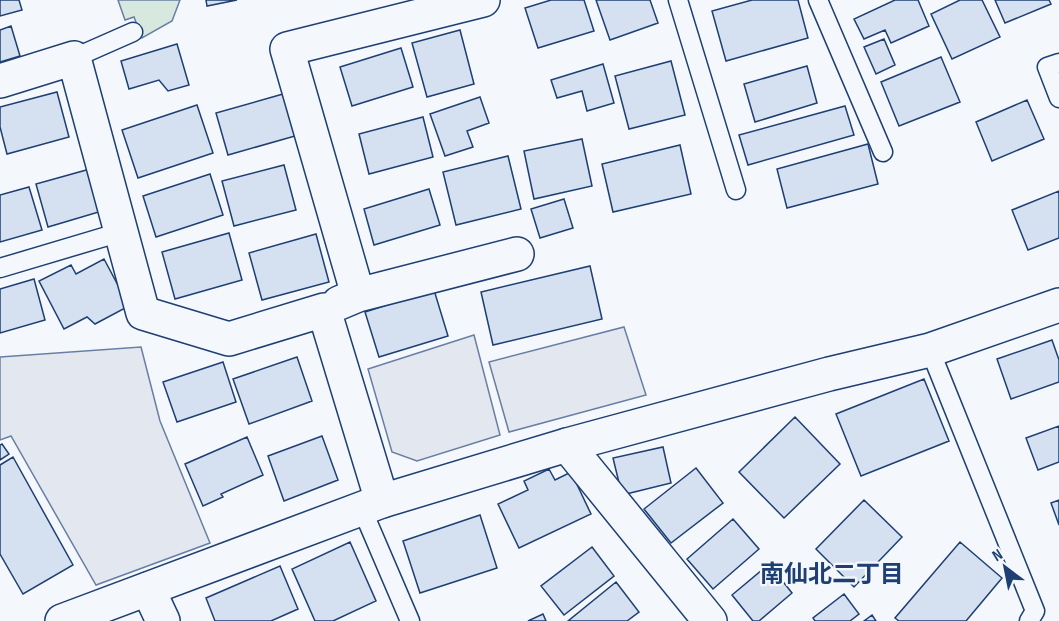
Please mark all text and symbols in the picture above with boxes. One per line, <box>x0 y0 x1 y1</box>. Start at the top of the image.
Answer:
north arrow <box>975 537 1035 597</box>
text: N <box>989 545 1007 566</box>
district label: 南仙北二丁目 <box>760 560 904 589</box>

